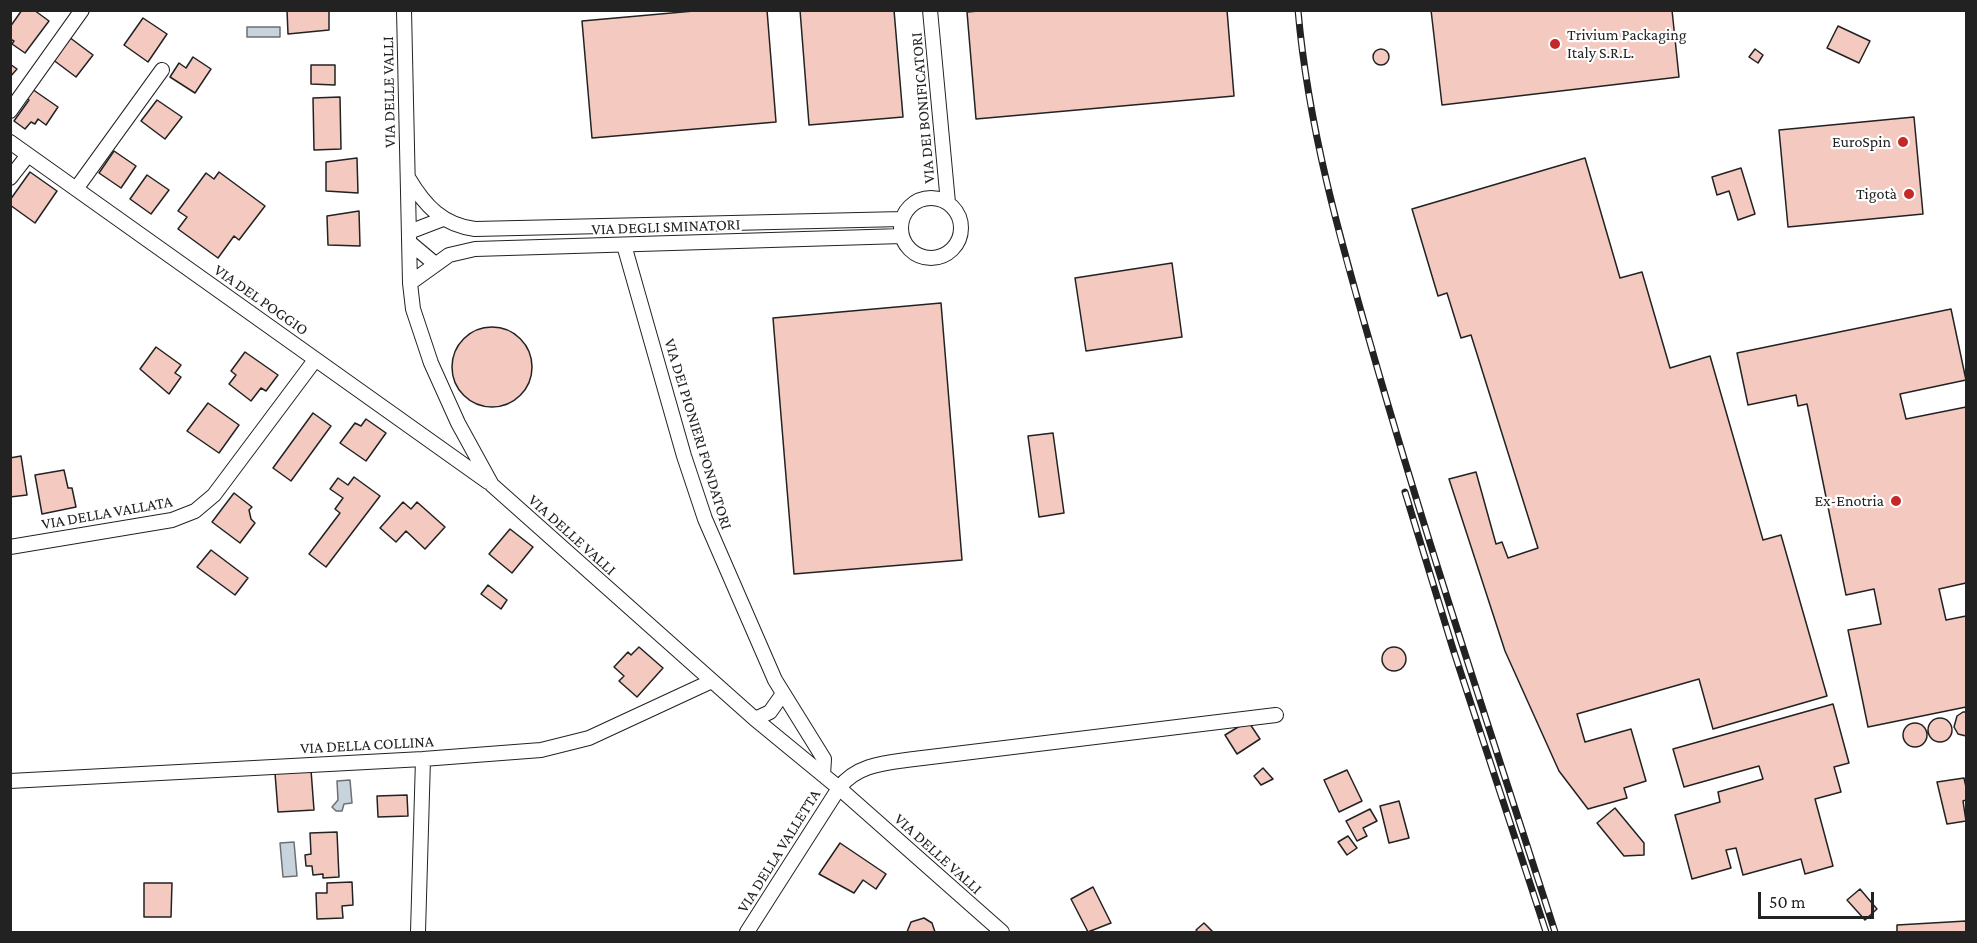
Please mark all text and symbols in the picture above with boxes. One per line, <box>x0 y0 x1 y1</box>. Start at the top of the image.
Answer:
place label: Trivium Packaging Italy S.R.L. <box>1567 25 1687 63</box>
street label: VIA DEI BONIFICATORI <box>907 32 939 184</box>
street label: VIA DELLE VALLI <box>378 36 400 148</box>
marker: Trivium Packaging Italy S.R.L. <box>1548 37 1562 51</box>
place label: EuroSpin <box>1832 132 1891 152</box>
marker: EuroSpin <box>1896 135 1910 149</box>
place label: Tigotà <box>1856 184 1897 204</box>
marker: Tigotà <box>1902 187 1916 201</box>
street label: VIA DEGLI SMINATORI <box>591 215 741 239</box>
street label: VIA DEL POGGIO <box>210 260 312 340</box>
street label: VIA DEI PIONIERI FONDATORI <box>660 336 736 532</box>
street label: VIA DELLE VALLI <box>524 491 620 579</box>
place label: Ex-Enotria <box>1815 491 1884 511</box>
street label: VIA DELLA VALLATA <box>40 492 174 534</box>
marker: Ex-Enotria <box>1889 494 1903 508</box>
street label: VIA DELLA COLLINA <box>300 732 434 758</box>
street label: VIA DELLA VALLETTA <box>733 786 825 916</box>
street label: VIA DELLE VALLI <box>890 810 986 898</box>
scale bar <box>1761 880 1876 918</box>
text: 50 m <box>1769 892 1806 912</box>

